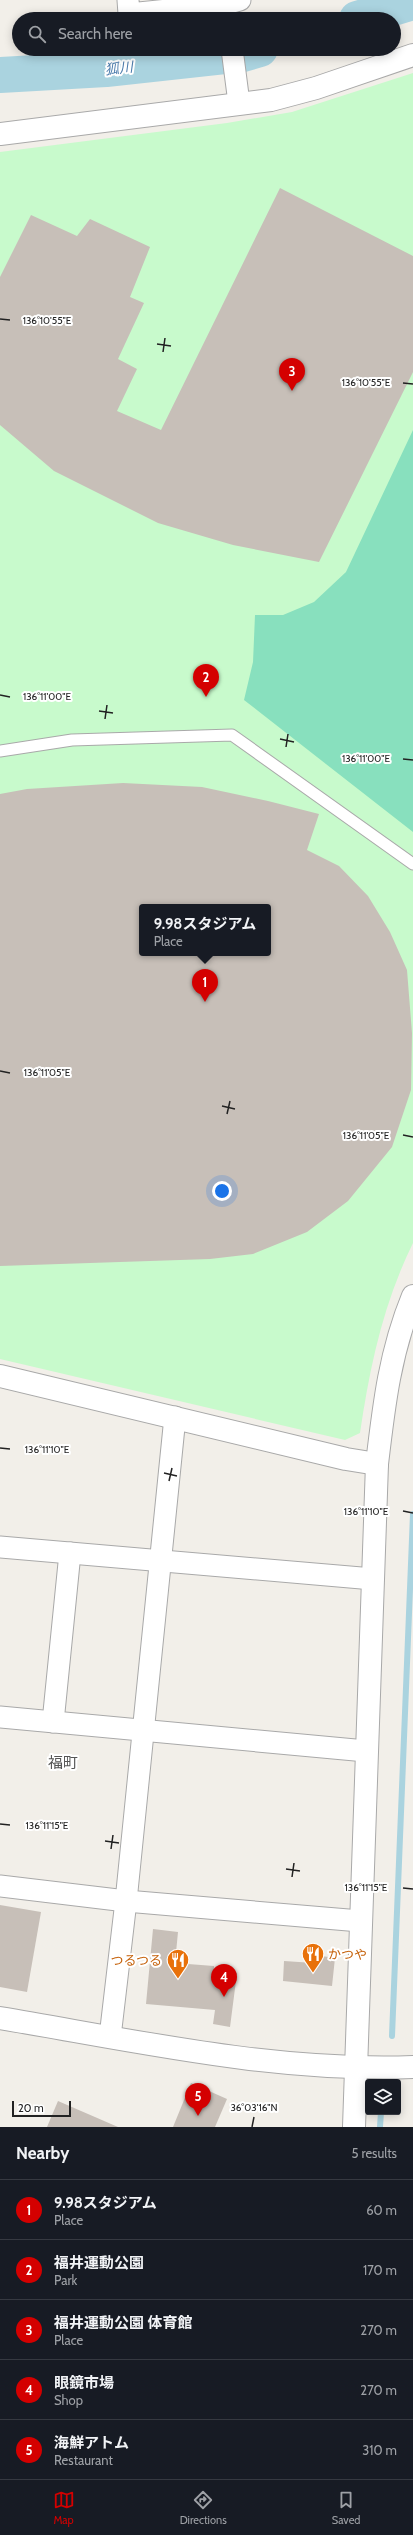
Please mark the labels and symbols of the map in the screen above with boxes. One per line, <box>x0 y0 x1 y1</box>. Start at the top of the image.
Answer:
water label: 狐川 <box>104 57 136 78</box>
text: 136°10'55"E <box>23 314 72 327</box>
pin: 3 <box>279 358 305 391</box>
text: 136°10'55"E <box>342 376 391 389</box>
pin: 2 <box>193 664 219 697</box>
text: 136°11'00"E <box>23 690 72 703</box>
text: 136°11'00"E <box>342 752 391 765</box>
pin: 1 <box>192 969 218 1002</box>
text: 136°11'05"E <box>24 1066 71 1079</box>
text: 136°11'05"E <box>343 1129 390 1142</box>
your location <box>212 1181 232 1201</box>
text: 136°11'10"E <box>25 1443 70 1456</box>
text: 136°11'10"E <box>344 1505 389 1518</box>
district label: 福町 <box>48 1754 78 1772</box>
text: 136°11'15"E <box>26 1819 69 1832</box>
text: 136°11'15"E <box>345 1881 388 1894</box>
restaurant icon: かつや <box>300 1941 326 1974</box>
place label: かつや <box>328 1946 367 1962</box>
restaurant icon: つるつる <box>165 1947 191 1980</box>
place label: つるつる <box>111 1952 162 1968</box>
pin: 4 <box>211 1964 237 1997</box>
pin: 5 <box>185 2083 211 2116</box>
scale bar <box>12 2099 71 2118</box>
text: 36°03'16"N <box>230 2101 278 2114</box>

